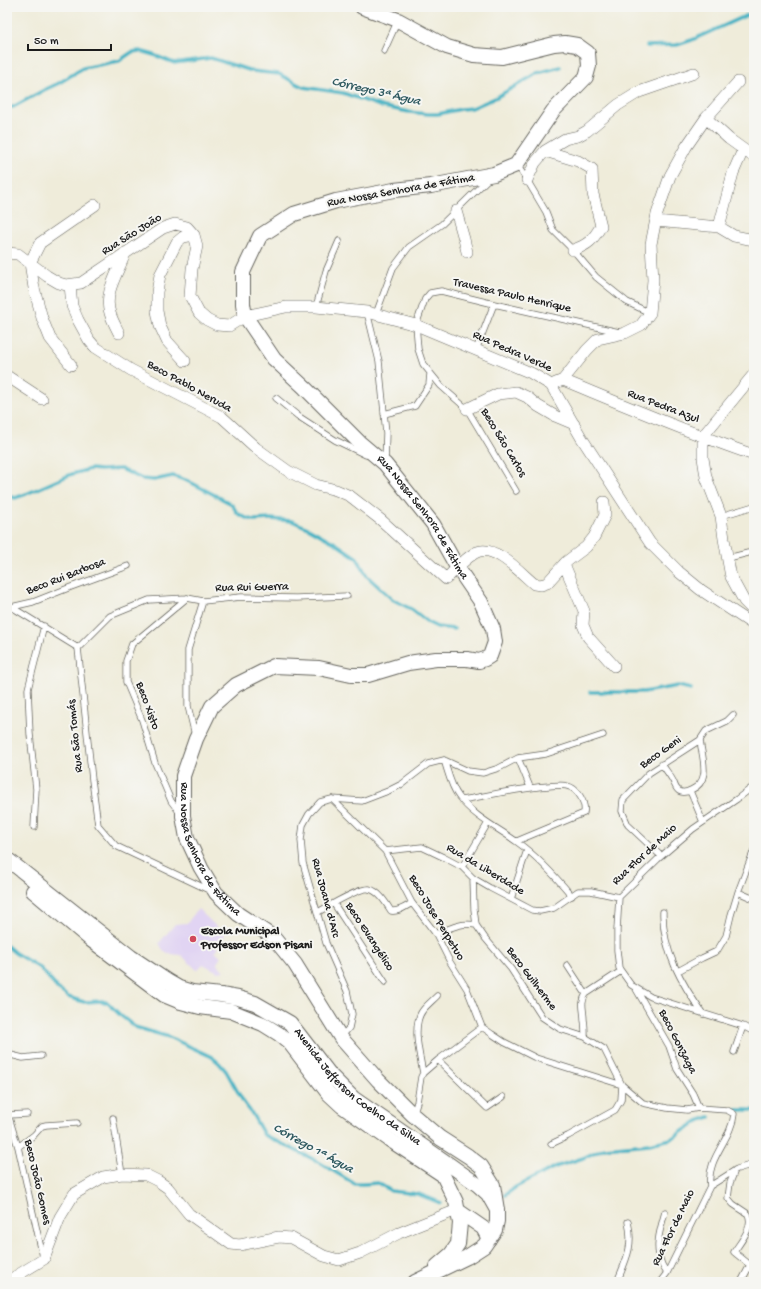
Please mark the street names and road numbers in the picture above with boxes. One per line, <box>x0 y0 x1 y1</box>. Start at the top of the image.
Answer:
street label: Rua Nossa Senhora de Fátima <box>326 171 476 211</box>
street label: Rua São João <box>99 211 165 259</box>
street label: Travessa Paulo Henrique <box>451 275 573 317</box>
street label: Rua Pedra Verde <box>470 328 555 376</box>
street label: Beco Pablo Neruda <box>143 358 234 416</box>
street label: Rua Pedra Azul <box>625 387 701 427</box>
street label: Beco São Carlos <box>477 405 529 480</box>
street label: Rua Nossa Senhora de Fátima <box>373 453 471 583</box>
street label: Beco Rui Barbosa <box>24 555 108 599</box>
street label: Rua Rui Guerra <box>215 580 289 596</box>
street label: Beco Xisto <box>132 679 162 732</box>
street label: Rua São Tomás <box>65 698 87 773</box>
street label: Beco Geni <box>637 733 685 773</box>
street label: Rua Nossa Senhora de Fátima <box>176 782 244 920</box>
street label: Rua Flor de Maio <box>610 821 680 889</box>
street label: Rua da Liberdade <box>443 841 527 899</box>
street label: Rua Joana d'Arc <box>308 857 343 940</box>
street label: Beco Jose Perpetuo <box>404 872 467 963</box>
street label: Beco Evangélico <box>341 899 396 974</box>
street label: Beco Guilherme <box>502 944 560 1014</box>
street label: Beco Gonzaga <box>654 1007 699 1077</box>
street label: Avenida Jefferson Coelho da Silva <box>290 1026 423 1150</box>
street label: Beco João Gomes <box>20 1137 54 1226</box>
street label: Rua Flor de Maio <box>649 1187 699 1269</box>

